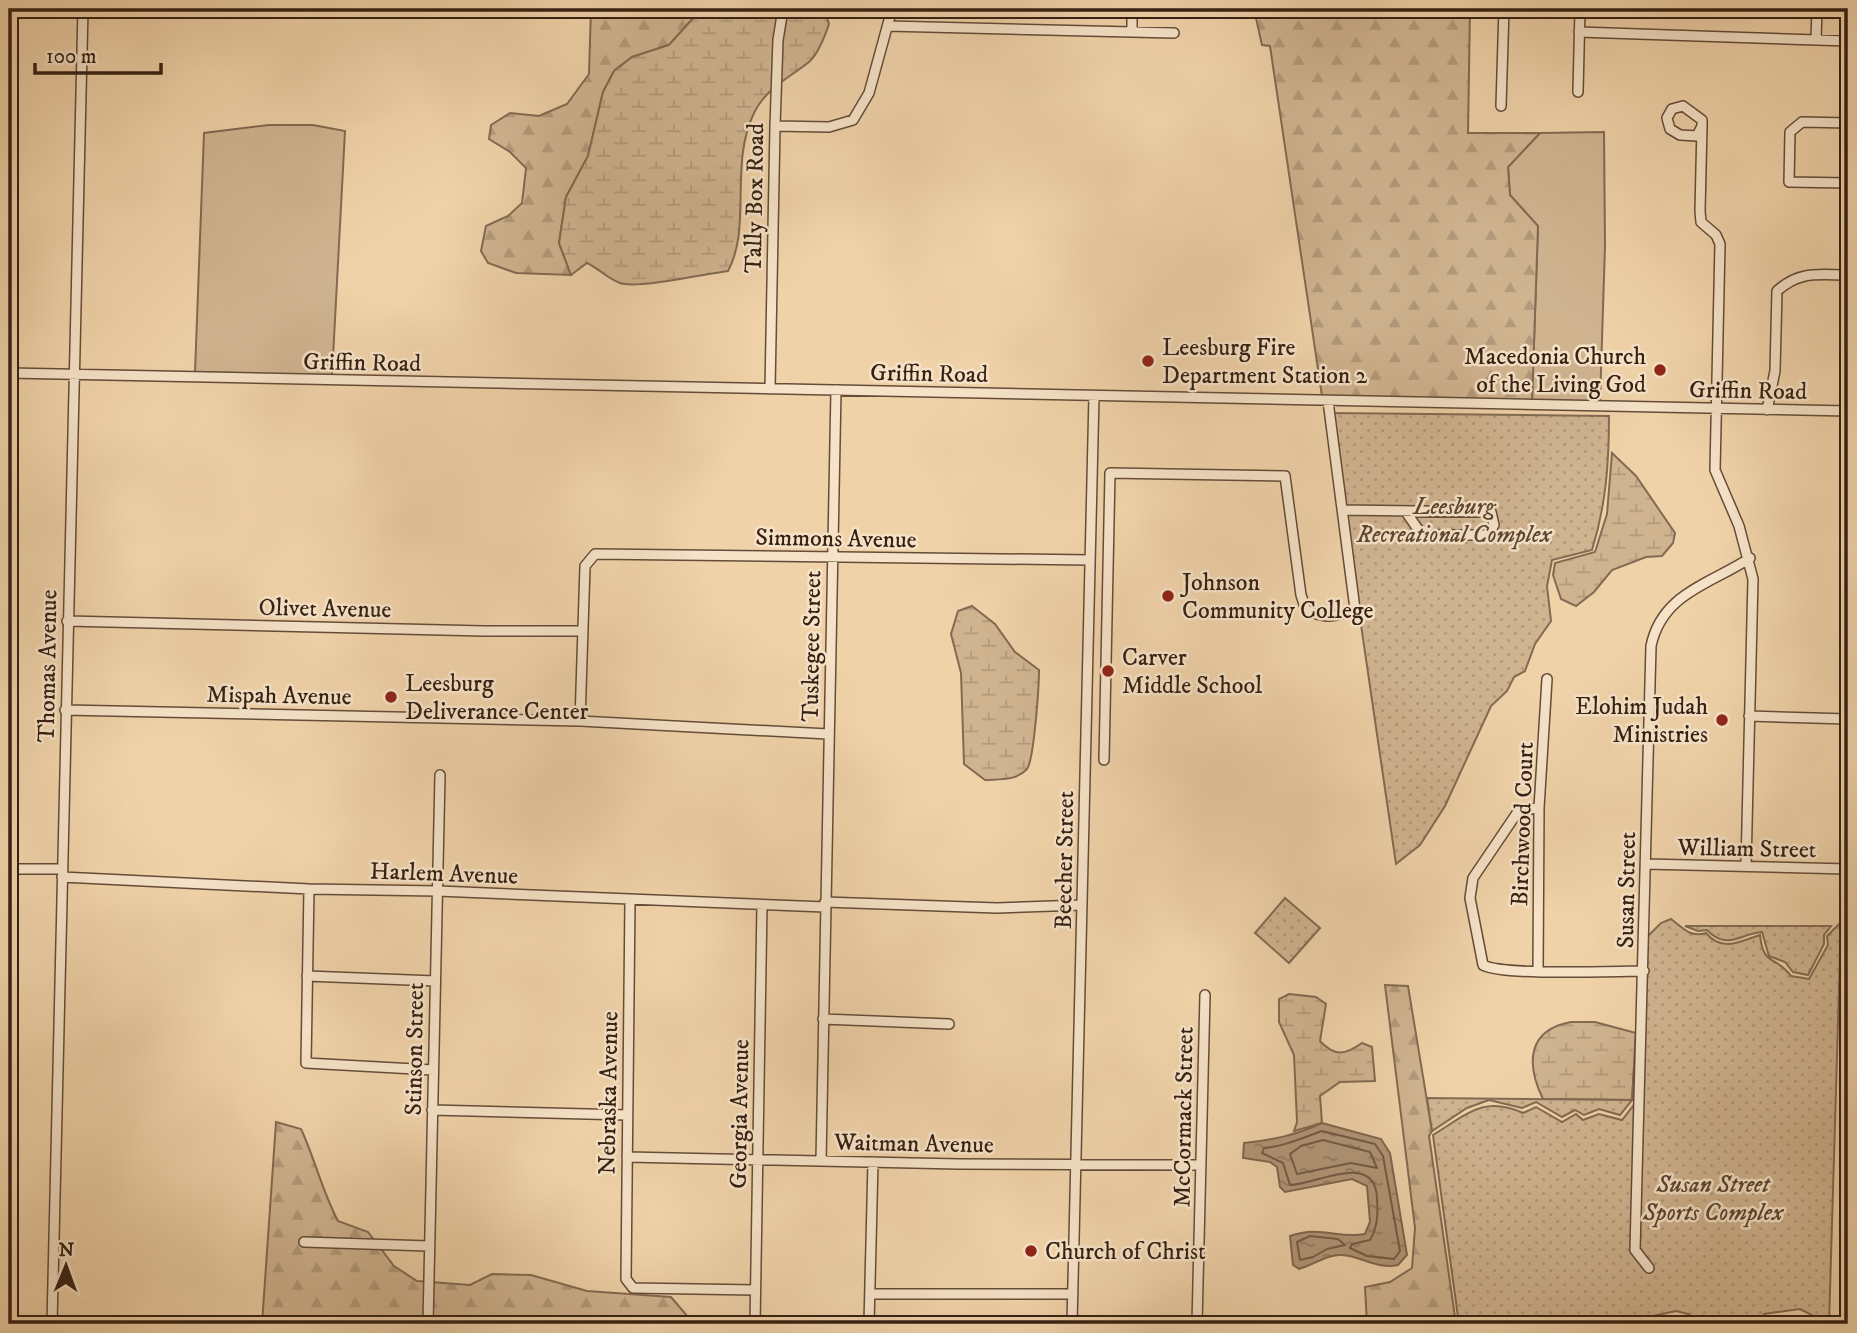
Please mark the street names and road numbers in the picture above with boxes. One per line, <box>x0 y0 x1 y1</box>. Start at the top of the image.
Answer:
street label: Tally Box Road <box>739 123 771 273</box>
street label: Griffin Road <box>303 347 421 379</box>
street label: Griffin Road <box>870 358 988 390</box>
street label: Griffin Road <box>1689 375 1807 407</box>
street label: Simmons Avenue <box>755 523 917 555</box>
street label: Tuskegee Street <box>796 570 828 722</box>
street label: Thomas Avenue <box>32 589 64 743</box>
street label: Olivet Avenue <box>258 593 392 625</box>
street label: Mispah Avenue <box>206 680 352 712</box>
street label: Birchwood Court <box>1505 741 1541 907</box>
street label: Beecher Street <box>1049 790 1081 930</box>
street label: Susan Street <box>1611 831 1643 949</box>
street label: William Street <box>1676 833 1817 865</box>
street label: Harlem Avenue <box>369 856 519 892</box>
street label: Stinson Street <box>399 982 431 1116</box>
street label: Nebraska Avenue <box>593 1011 625 1175</box>
street label: McCormack Street <box>1167 1026 1201 1208</box>
street label: Georgia Avenue <box>724 1039 756 1189</box>
street label: Waitman Avenue <box>833 1128 994 1160</box>

